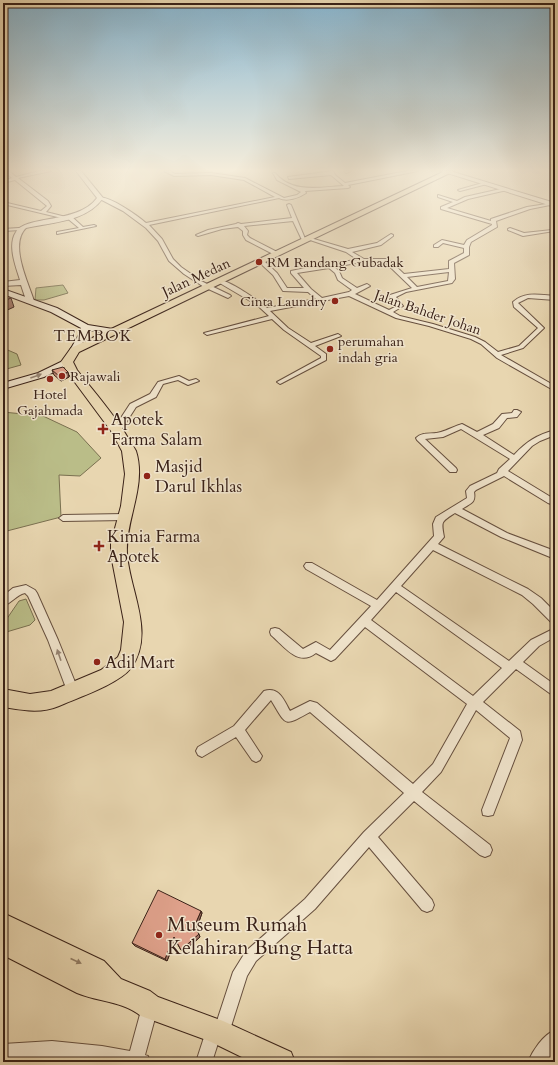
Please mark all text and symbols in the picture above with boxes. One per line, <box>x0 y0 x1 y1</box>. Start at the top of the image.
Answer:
street label: Jalan Medan <box>157 253 233 302</box>
place label: RM Randang Gubadak <box>267 253 404 272</box>
marker: RM Randang Gubadak <box>254 257 264 267</box>
street label: Jalan Bahder Johan <box>370 285 484 340</box>
place label: Cinta Laundry <box>240 292 328 311</box>
marker: Cinta Laundry <box>330 296 340 306</box>
district label: TEMBOK <box>53 325 133 347</box>
place label: perumahan indah gria <box>338 332 404 367</box>
marker: perumahan indah gria <box>325 344 335 354</box>
place label: Rajawali <box>70 367 121 386</box>
marker: Rajawali <box>57 371 67 381</box>
one-way arrow <box>30 373 42 379</box>
marker: Hotel Gajahmada <box>45 374 55 384</box>
place label: Hotel Gajahmada <box>17 385 83 420</box>
place label: Apotek Farma Salam <box>111 408 203 451</box>
marker: Apotek Farma Salam <box>98 424 108 434</box>
place label: Masjid Darul Ikhlas <box>155 455 242 498</box>
marker: Masjid Darul Ikhlas <box>142 471 152 481</box>
place label: Kimia Farma Apotek <box>107 525 201 568</box>
marker: Kimia Farma Apotek <box>94 541 104 551</box>
one-way arrow <box>55 649 61 661</box>
place label: Adil Mart <box>105 651 175 674</box>
marker: Adil Mart <box>92 657 102 667</box>
place label: Museum Rumah Kelahiran Bung Hatta <box>167 911 353 961</box>
marker: Museum Rumah Kelahiran Bung Hatta <box>154 930 164 940</box>
one-way arrow <box>70 958 81 964</box>

